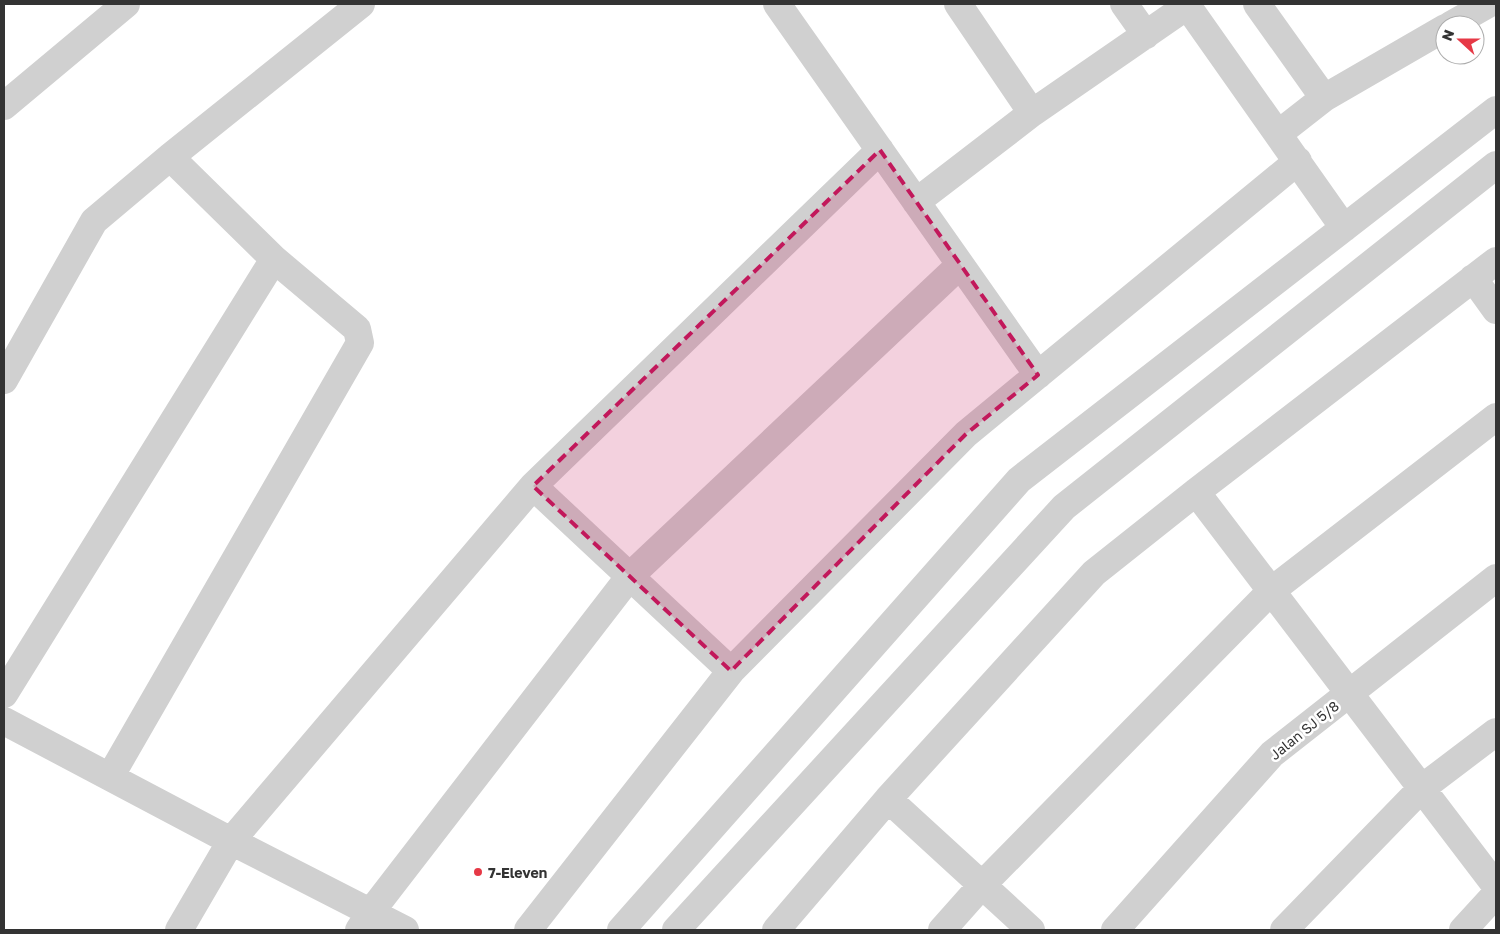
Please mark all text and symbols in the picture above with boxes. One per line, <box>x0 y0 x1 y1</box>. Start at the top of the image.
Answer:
north arrow <box>1435 15 1485 65</box>
text: N <box>1438 27 1457 43</box>
street label: Jalan SJ 5/8 <box>1266 697 1342 763</box>
place label: 7-Eleven <box>488 864 547 881</box>
marker: 7-Eleven <box>472 866 484 878</box>

